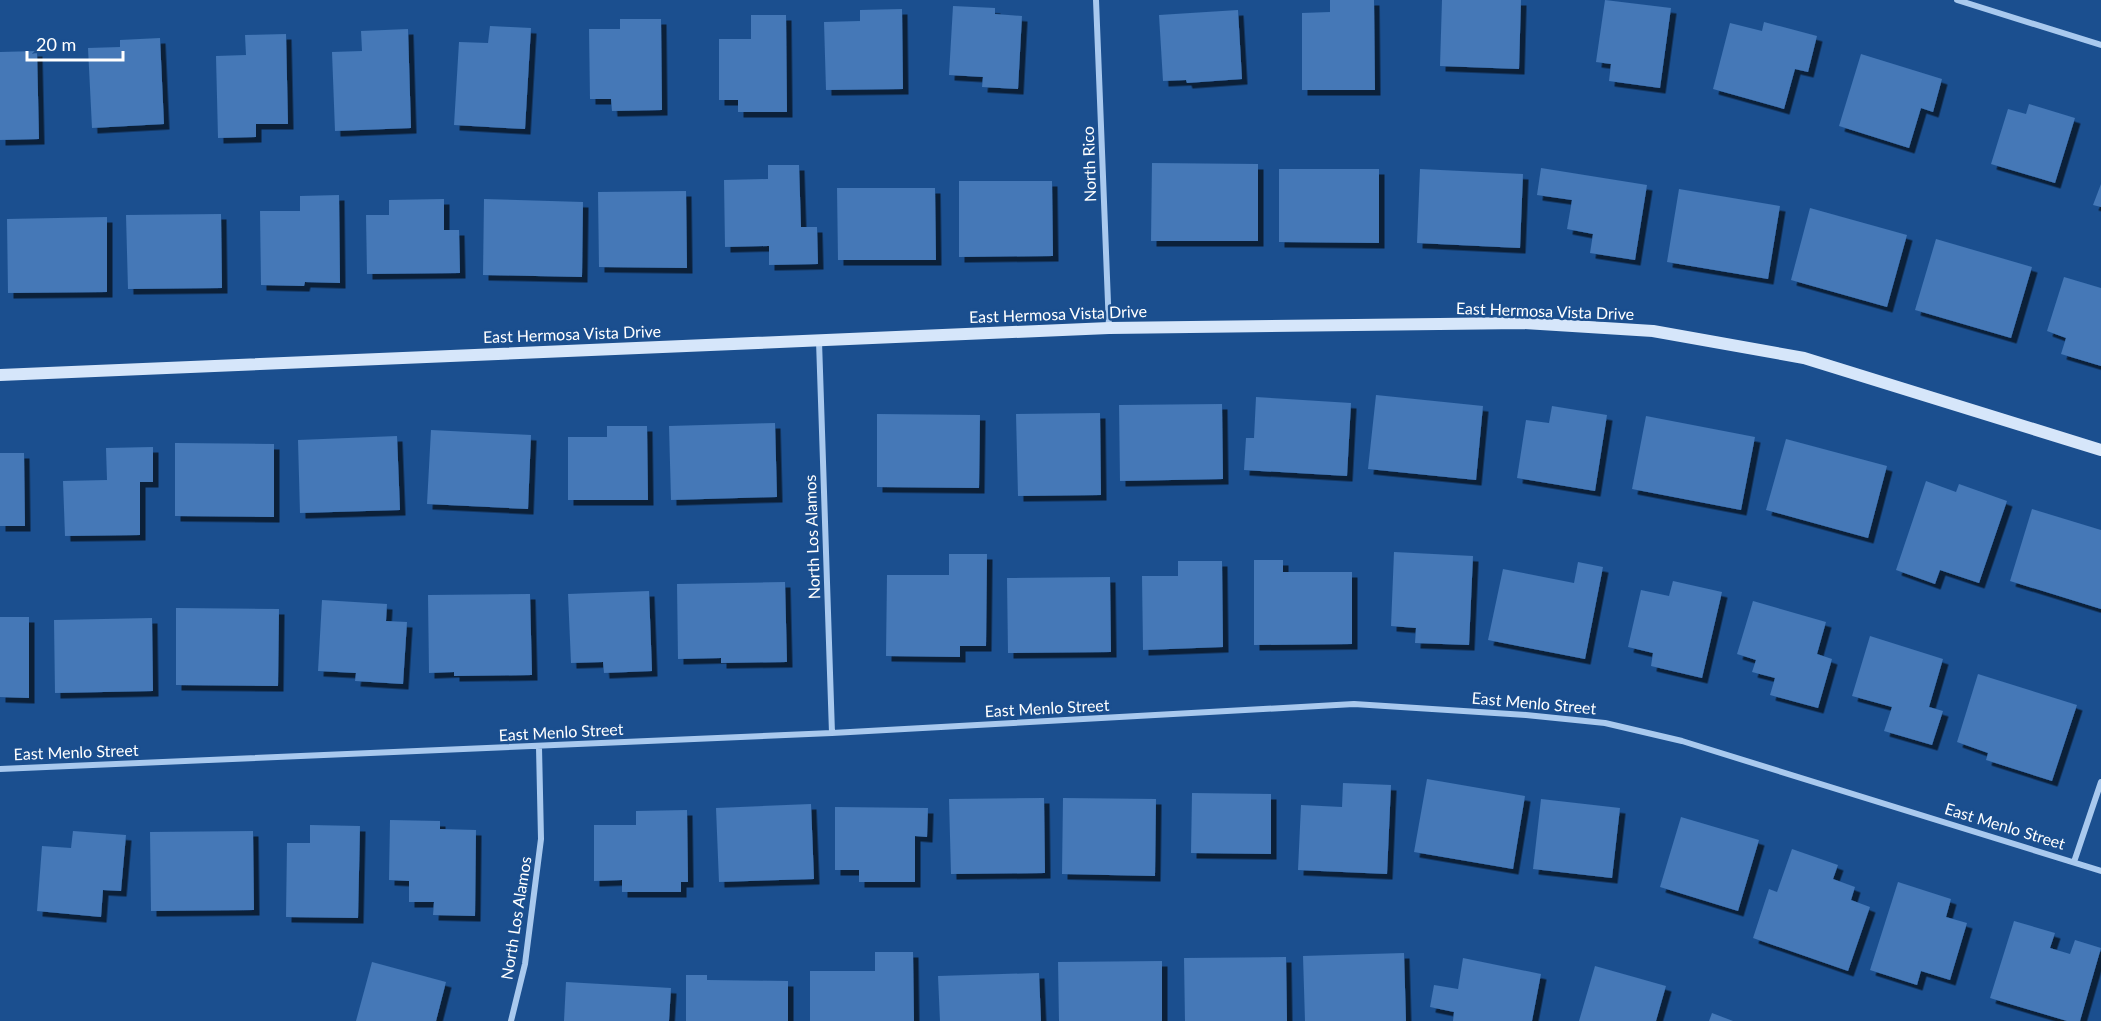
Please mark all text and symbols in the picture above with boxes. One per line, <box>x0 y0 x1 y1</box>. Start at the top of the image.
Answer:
scale bar <box>27 24 123 62</box>
text: 20 m <box>36 33 76 55</box>
street label: North Rico <box>1078 126 1099 202</box>
street label: East Hermosa Vista Drive <box>1456 298 1634 323</box>
street label: East Hermosa Vista Drive <box>969 301 1147 326</box>
street label: East Hermosa Vista Drive <box>483 321 661 346</box>
street label: North Los Alamos <box>800 474 823 600</box>
street label: East Menlo Street <box>1471 688 1597 717</box>
street label: East Menlo Street <box>984 695 1110 720</box>
street label: East Menlo Street <box>498 719 624 744</box>
street label: East Menlo Street <box>13 740 139 763</box>
street label: East Menlo Street <box>1943 798 2068 853</box>
street label: North Los Alamos <box>496 855 535 981</box>

